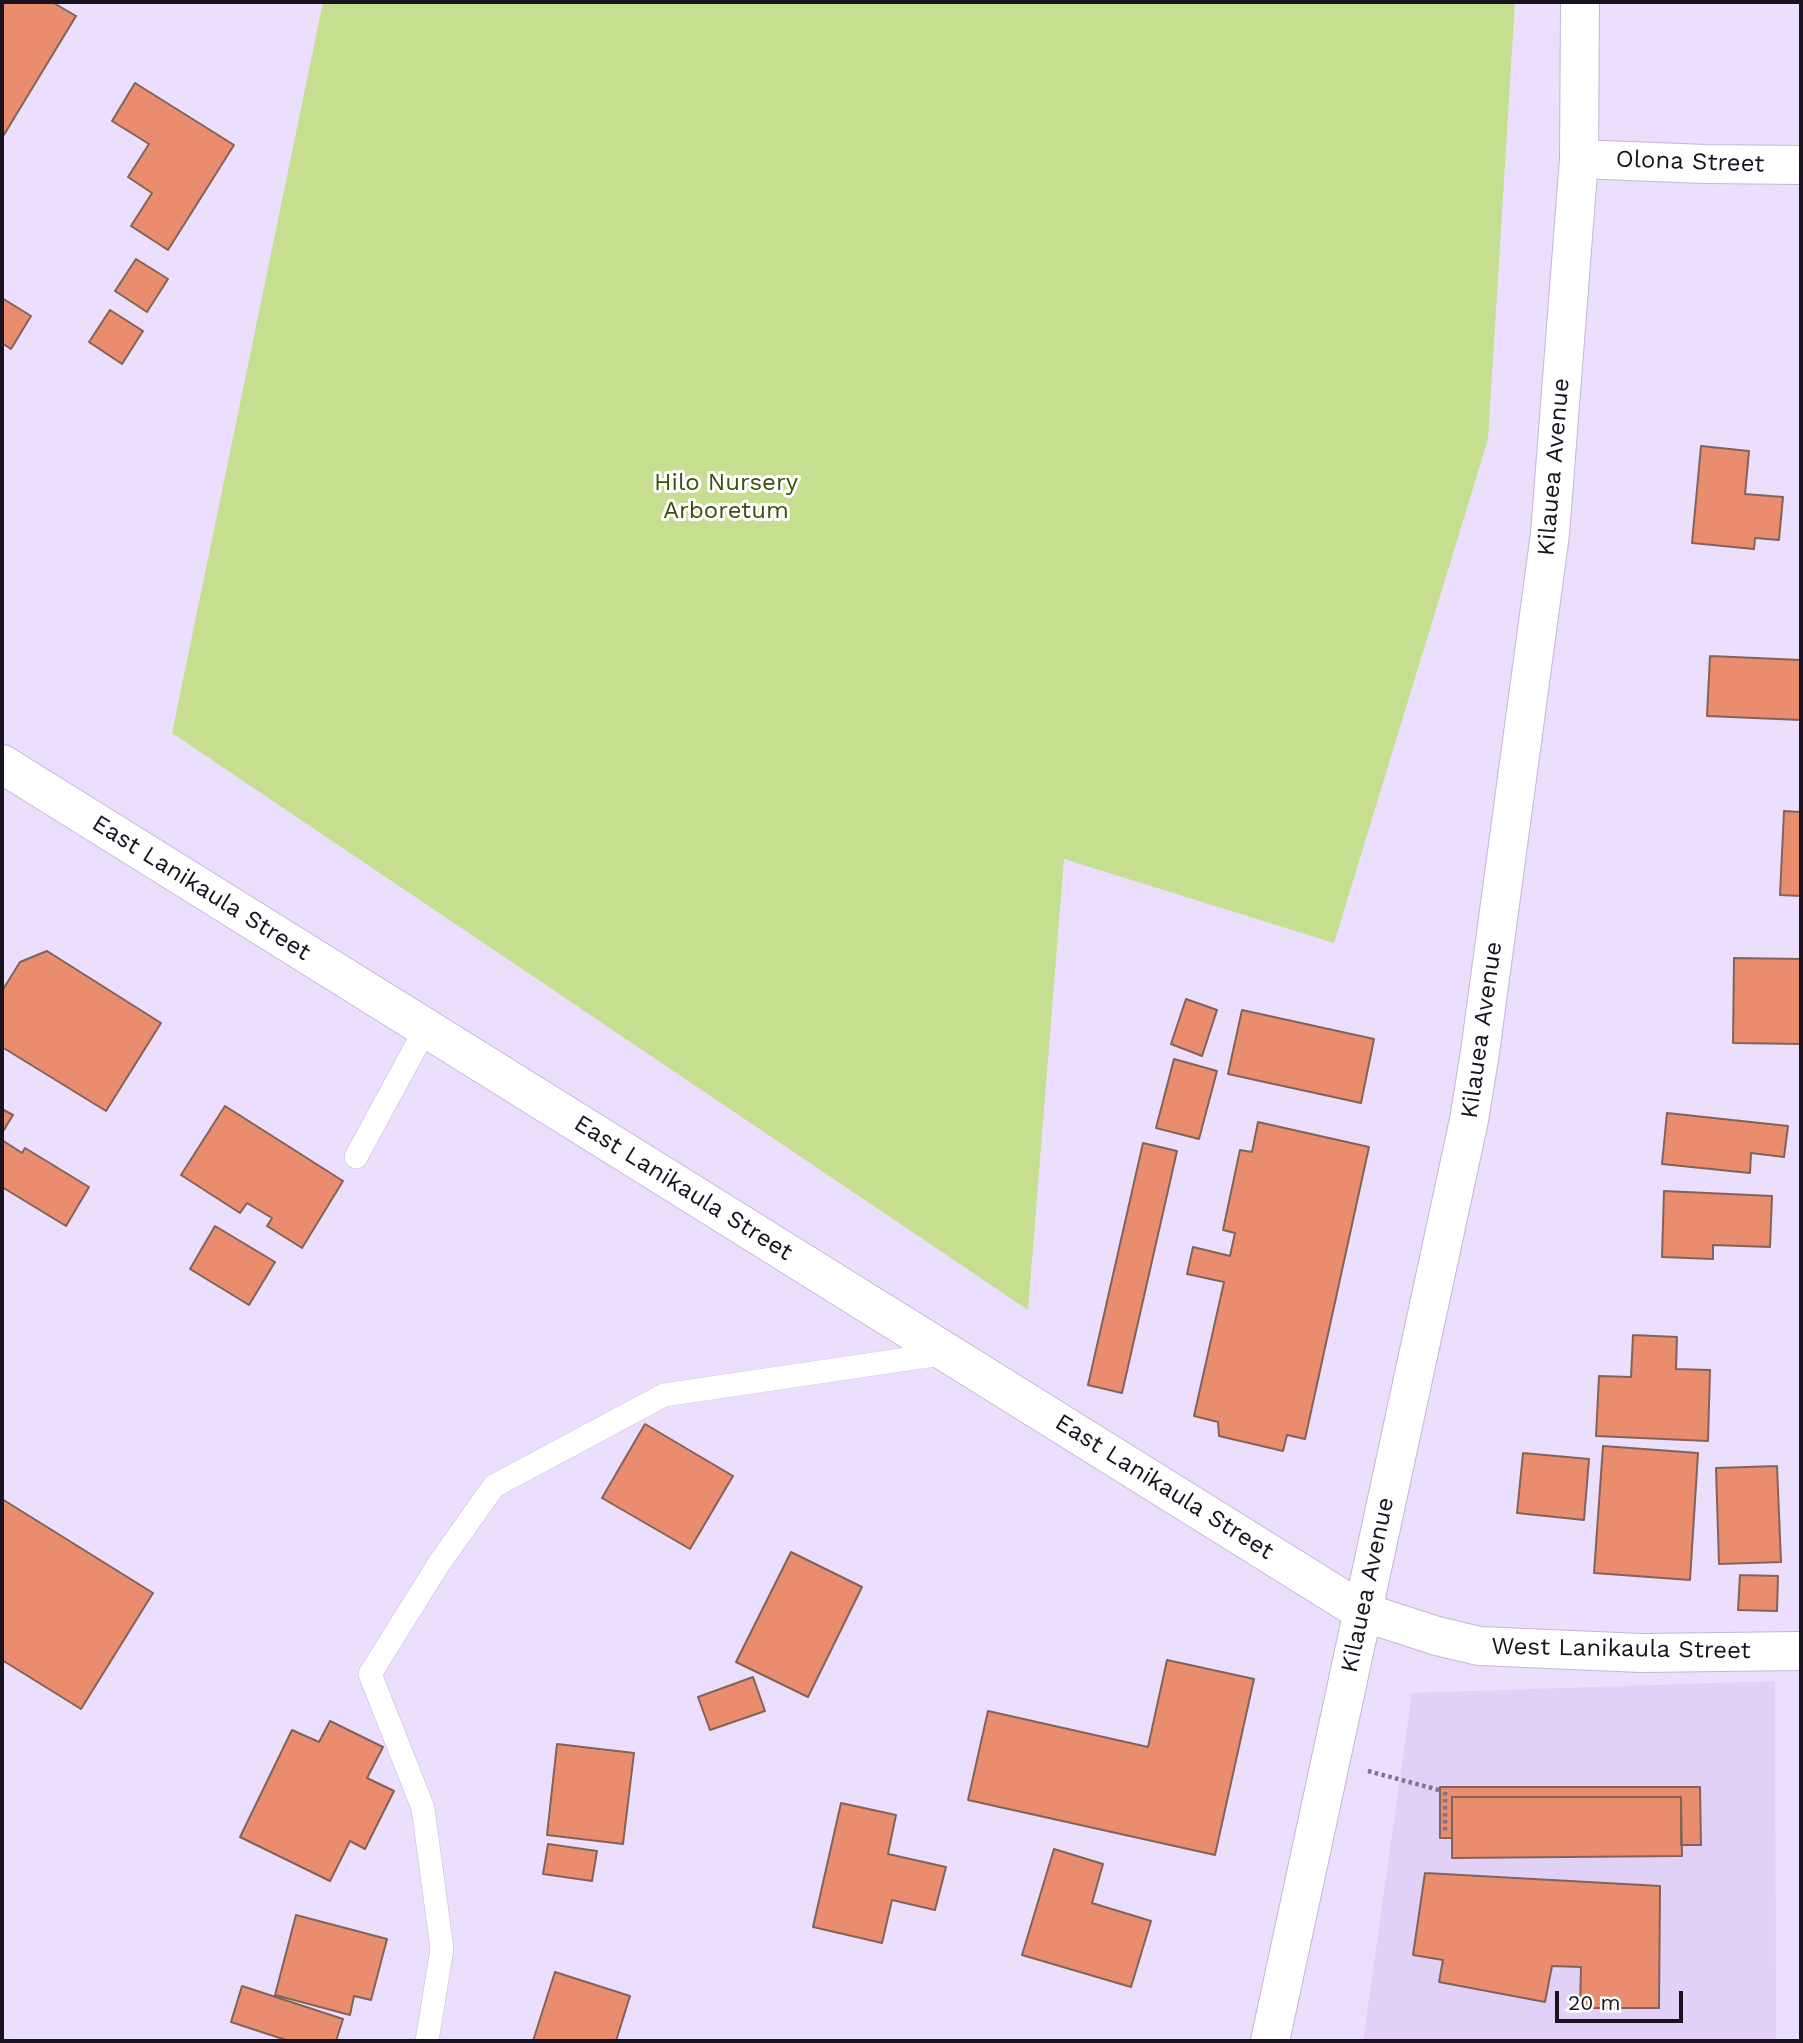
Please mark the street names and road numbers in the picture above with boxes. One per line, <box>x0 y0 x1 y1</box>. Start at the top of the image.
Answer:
street label: Olona Street <box>1615 145 1765 179</box>
street label: Kilauea Avenue <box>1532 377 1576 557</box>
street label: East Lanikaula Street <box>86 809 316 967</box>
street label: Kilauea Avenue <box>1455 940 1509 1120</box>
street label: East Lanikaula Street <box>568 1109 798 1267</box>
street label: East Lanikaula Street <box>1049 1408 1279 1566</box>
street label: Kilauea Avenue <box>1335 1495 1401 1675</box>
street label: West Lanikaula Street <box>1491 1632 1751 1666</box>

